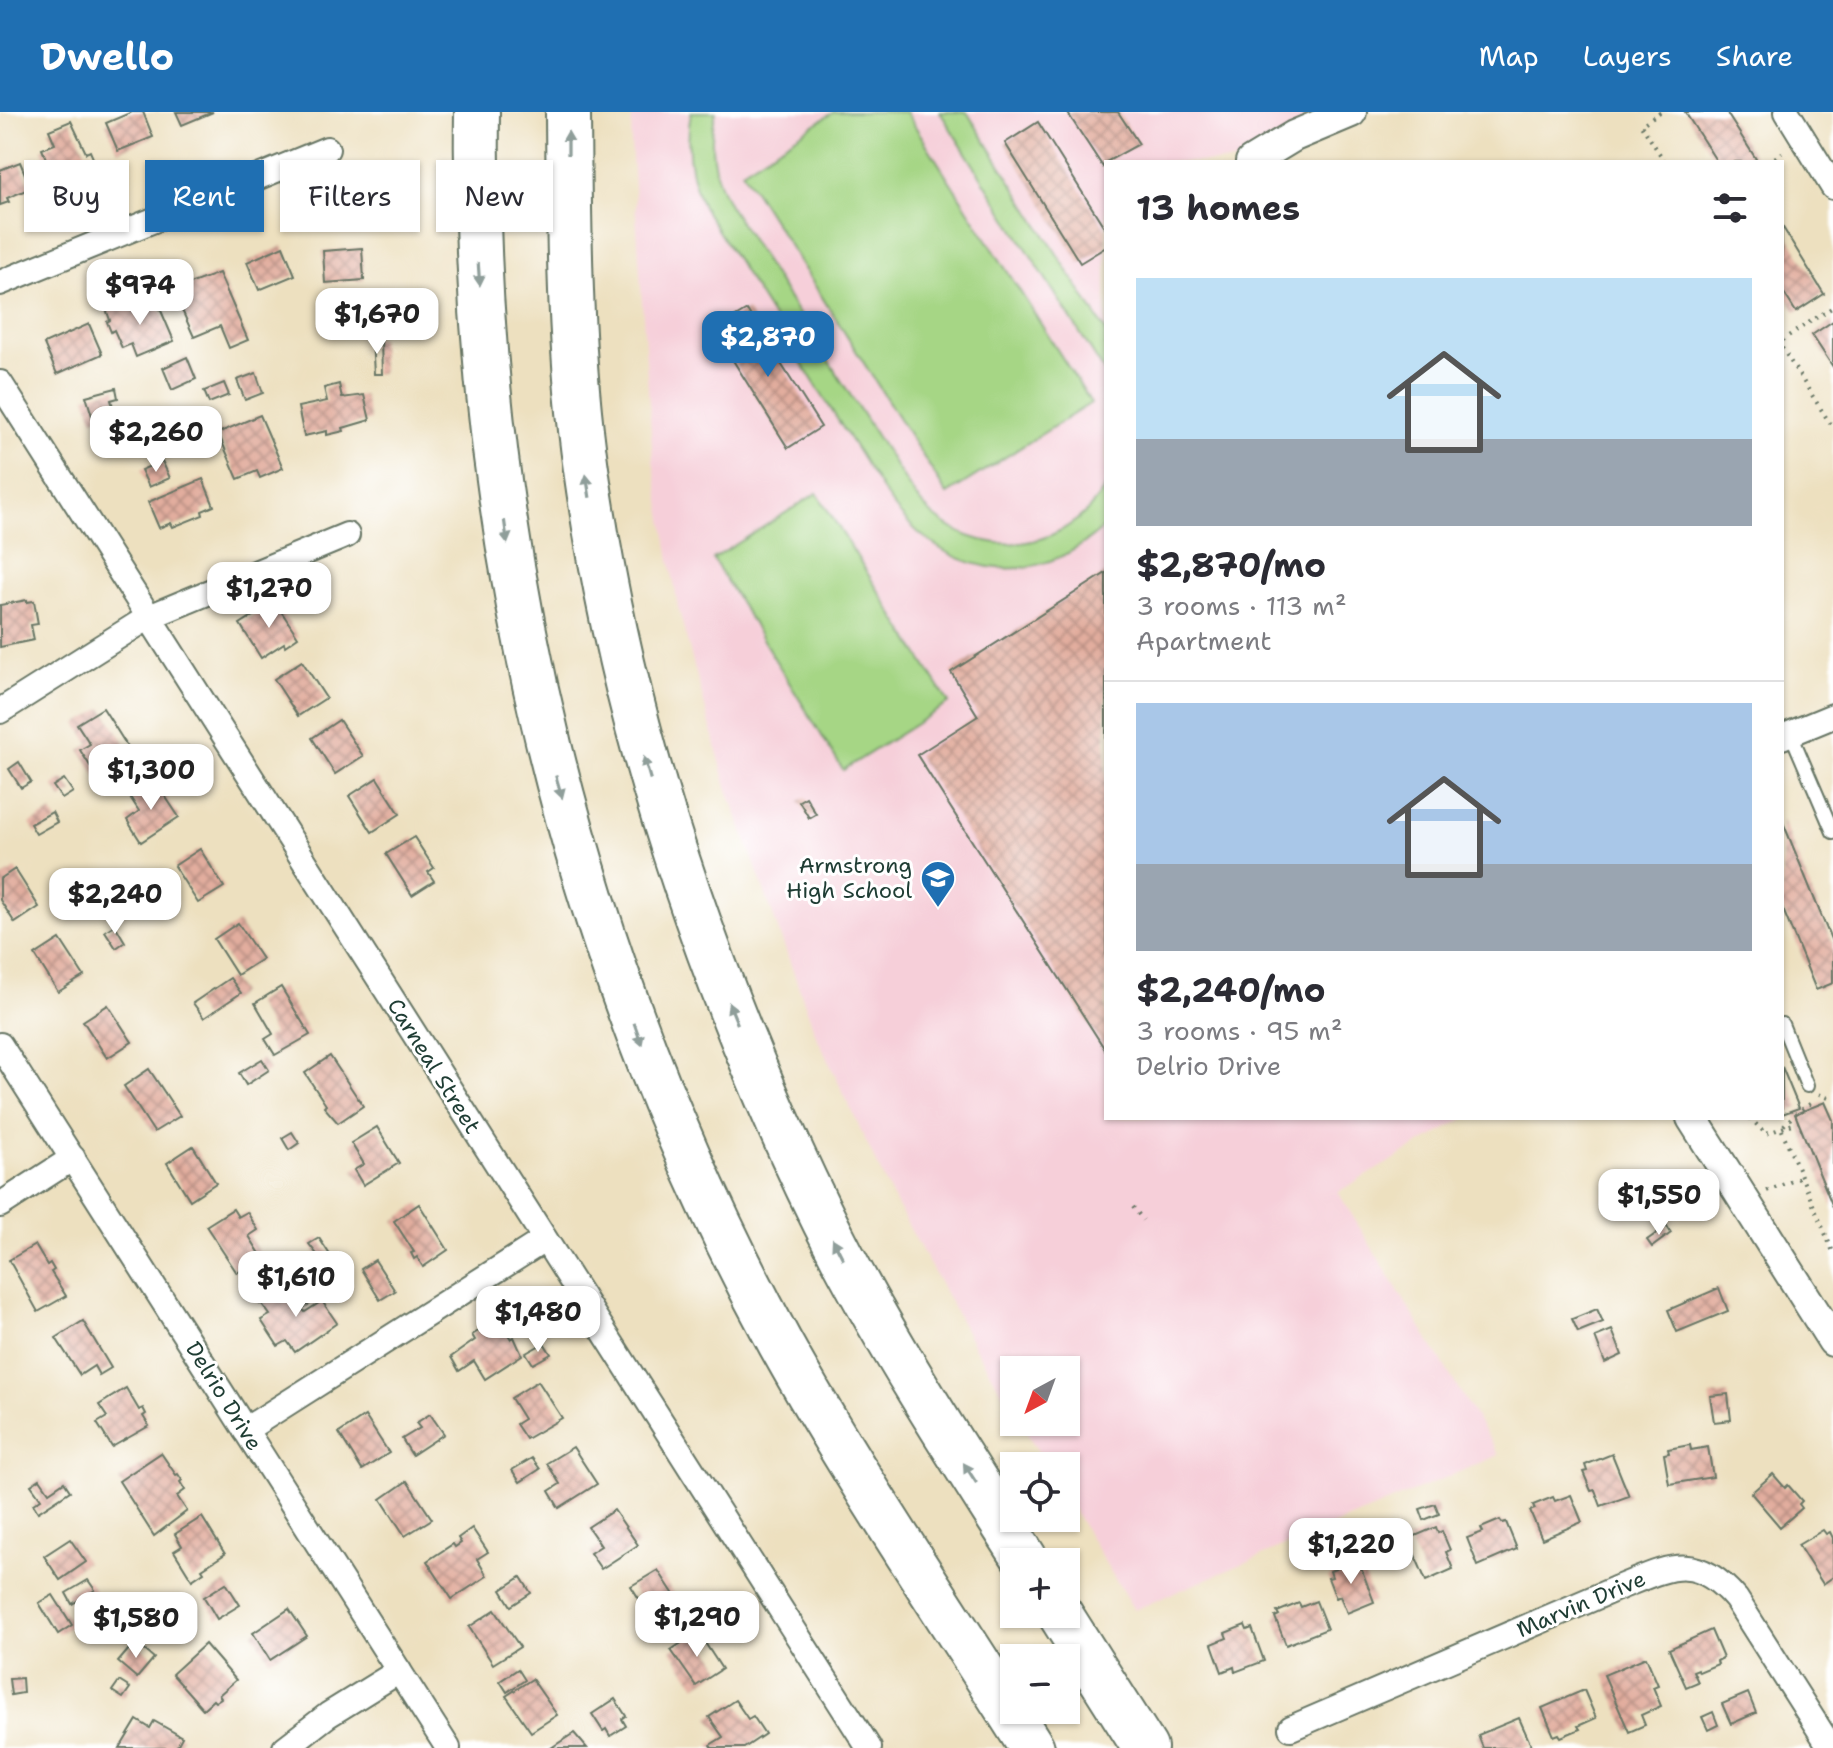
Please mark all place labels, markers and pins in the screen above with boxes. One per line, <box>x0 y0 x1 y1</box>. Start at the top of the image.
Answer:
pin: $974 <box>93 259 187 327</box>
pin: $1,670 <box>312 288 442 356</box>
pin: $2,870 <box>703 311 833 379</box>
pin: $2,260 <box>91 406 221 474</box>
pin: $1,270 <box>204 562 334 630</box>
pin: $1,300 <box>86 744 216 812</box>
place label: Armstrong High School <box>786 851 912 905</box>
school or university icon: Armstrong High School <box>919 859 957 909</box>
pin: $2,240 <box>50 868 180 936</box>
pin: $1,550 <box>1594 1169 1724 1237</box>
pin: $1,610 <box>231 1251 361 1319</box>
pin: $1,480 <box>473 1286 603 1354</box>
pin: $1,220 <box>1286 1518 1416 1586</box>
pin: $1,290 <box>632 1591 762 1659</box>
pin: $1,580 <box>71 1592 201 1660</box>

